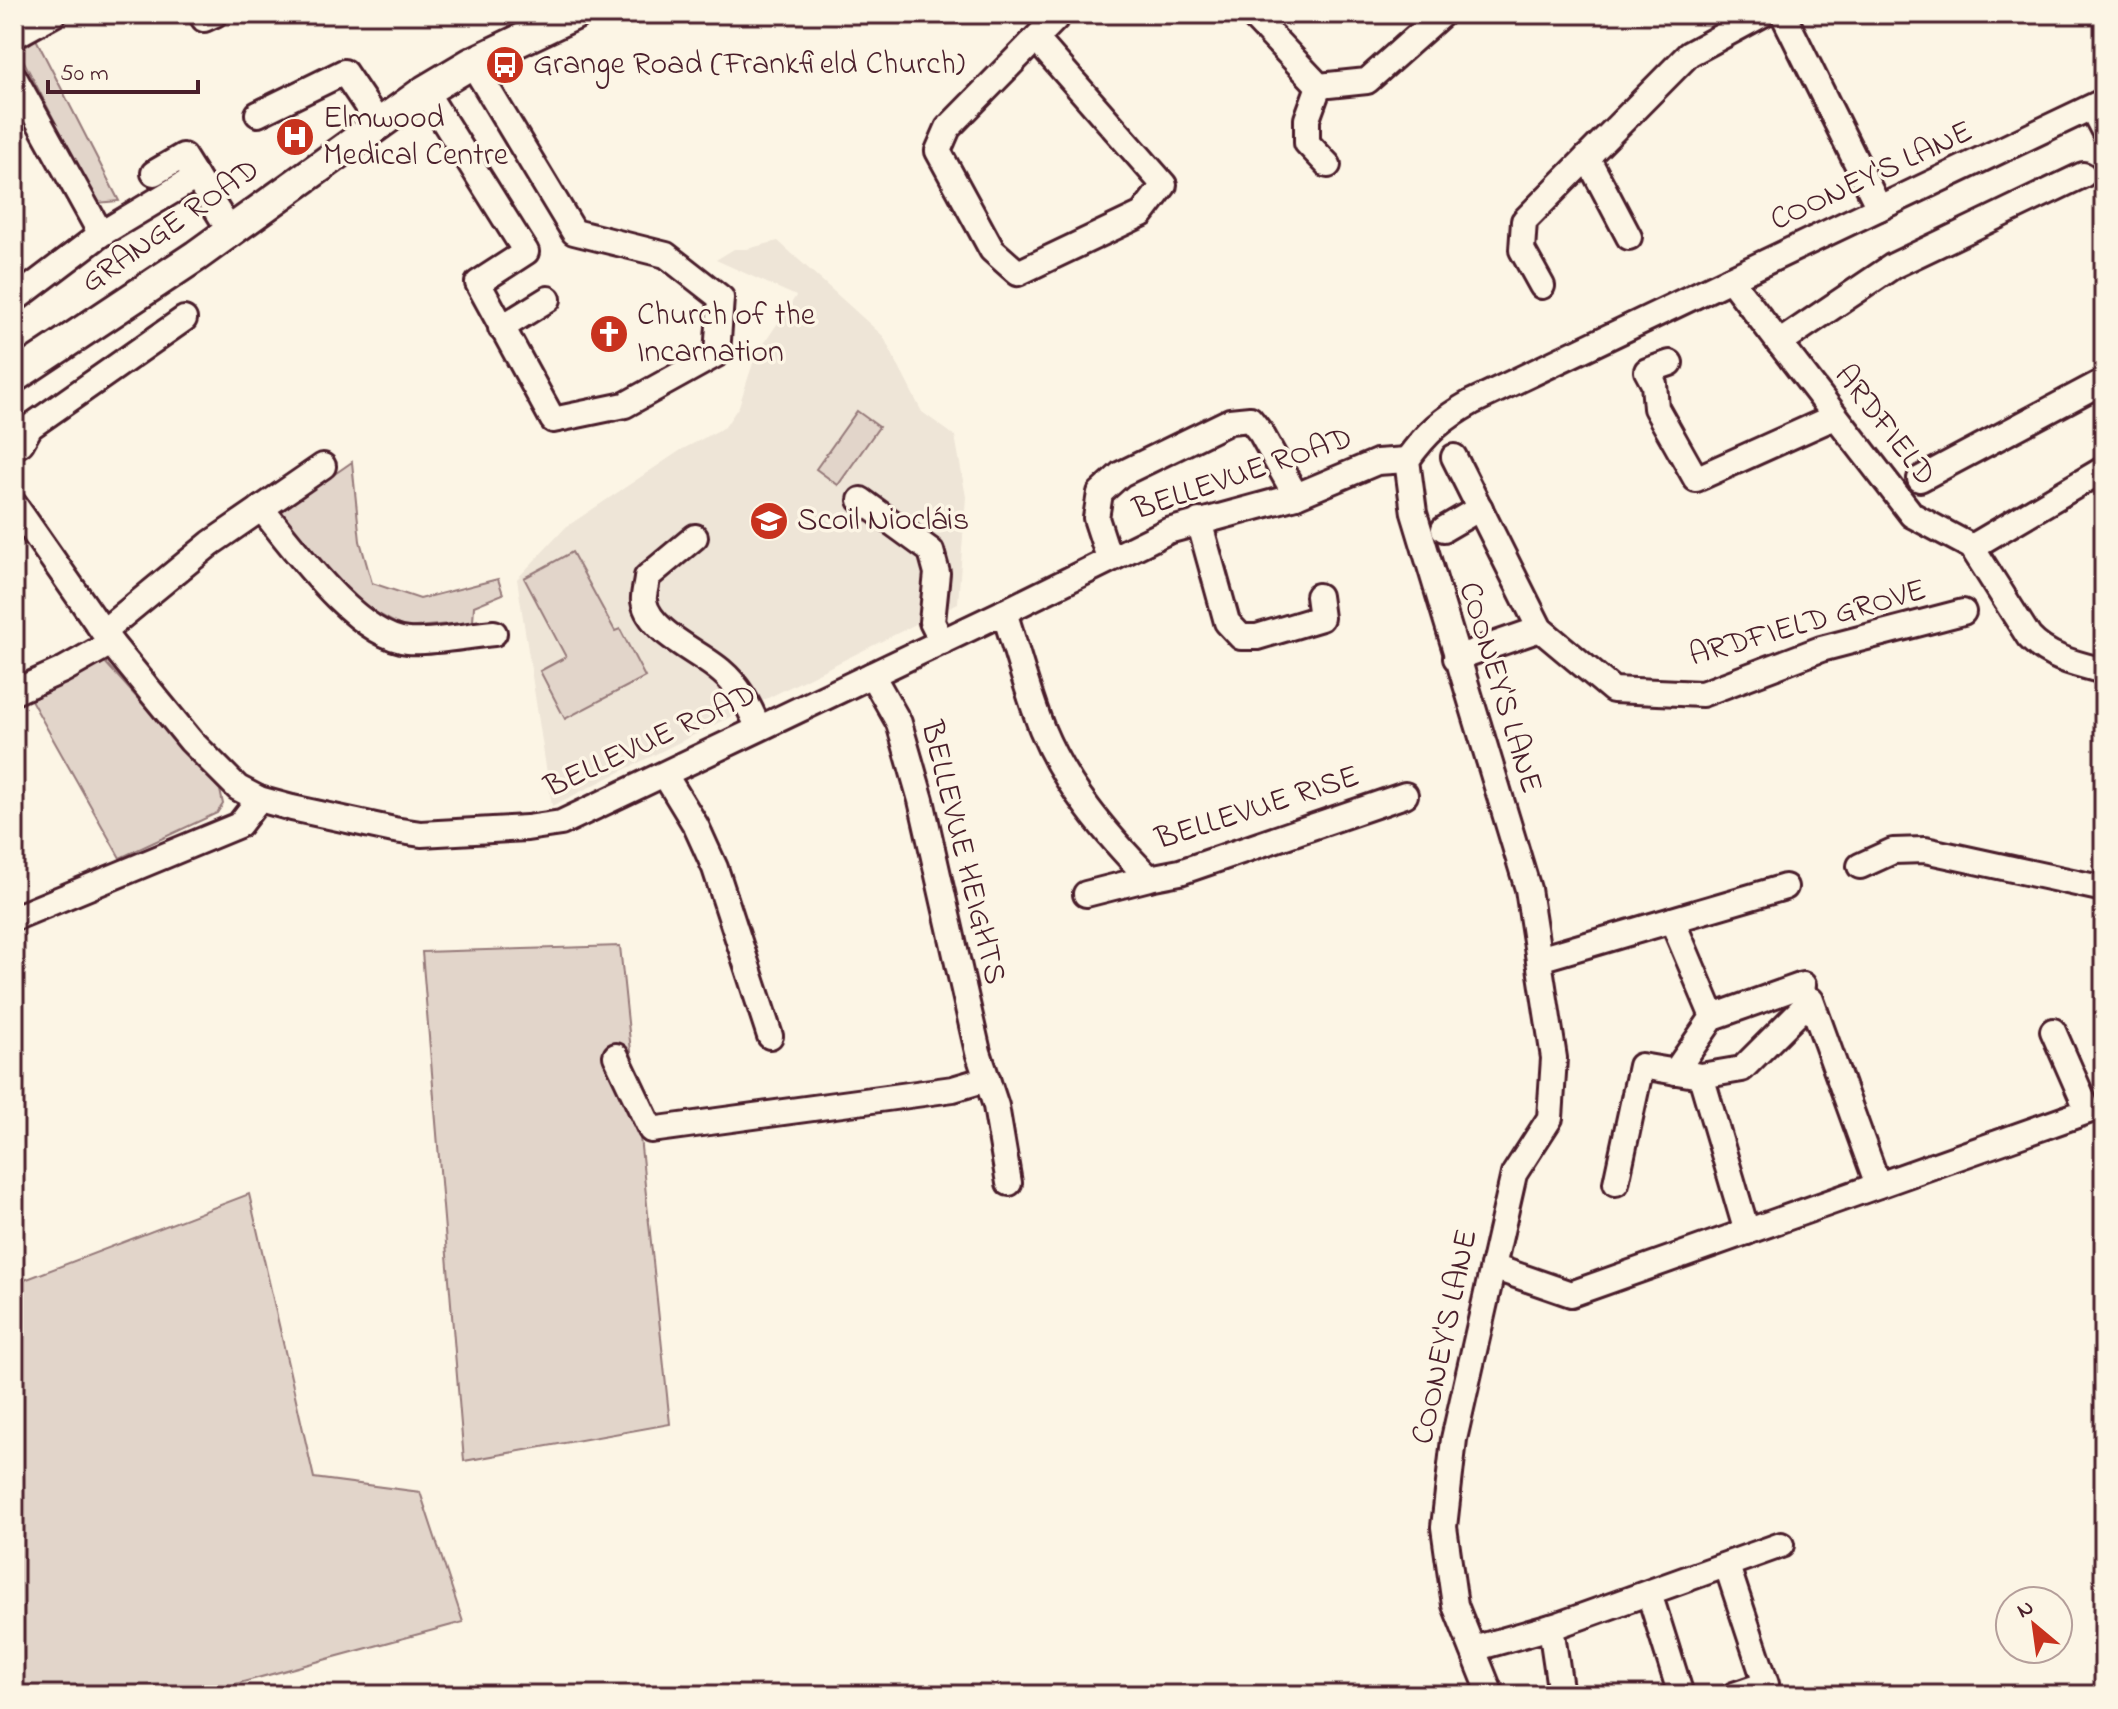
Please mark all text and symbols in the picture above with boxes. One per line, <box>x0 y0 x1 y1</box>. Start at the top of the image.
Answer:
place label: Grange Road (Frankfield Church) <box>533 42 965 89</box>
scale bar <box>48 44 198 94</box>
bus stop icon: Grange Road (Frankfield Church) <box>484 44 526 86</box>
text: 50 m <box>60 57 109 92</box>
place label: Elmwood Medical Centre <box>323 96 509 180</box>
street label: COONEY'S LANE <box>1763 109 1981 245</box>
hospital icon: Elmwood Medical Centre <box>274 116 316 158</box>
street label: GRANGE ROAD <box>72 148 270 306</box>
place label: Church of the Incarnation <box>637 293 816 377</box>
church icon: Church of the Incarnation <box>588 313 630 355</box>
street label: ARDFIELD <box>1821 355 1947 497</box>
street label: BELLEVUE ROAD <box>1126 416 1359 535</box>
place label: Scoil Niocláis <box>797 498 969 545</box>
school or university icon: Scoil Niocláis <box>748 500 790 542</box>
street label: ARDFIELD GROVE <box>1684 568 1932 680</box>
street label: COONEY'S LANE <box>1445 577 1553 799</box>
street label: BELLEVUE ROAD <box>536 672 765 812</box>
street label: BELLEVUE HEIGHTS <box>906 715 1017 990</box>
street label: BELLEVUE RISE <box>1149 754 1366 864</box>
street label: COONEY'S LANE <box>1400 1225 1492 1449</box>
north arrow <box>1994 1585 2074 1665</box>
text: N <box>2012 1593 2040 1628</box>

